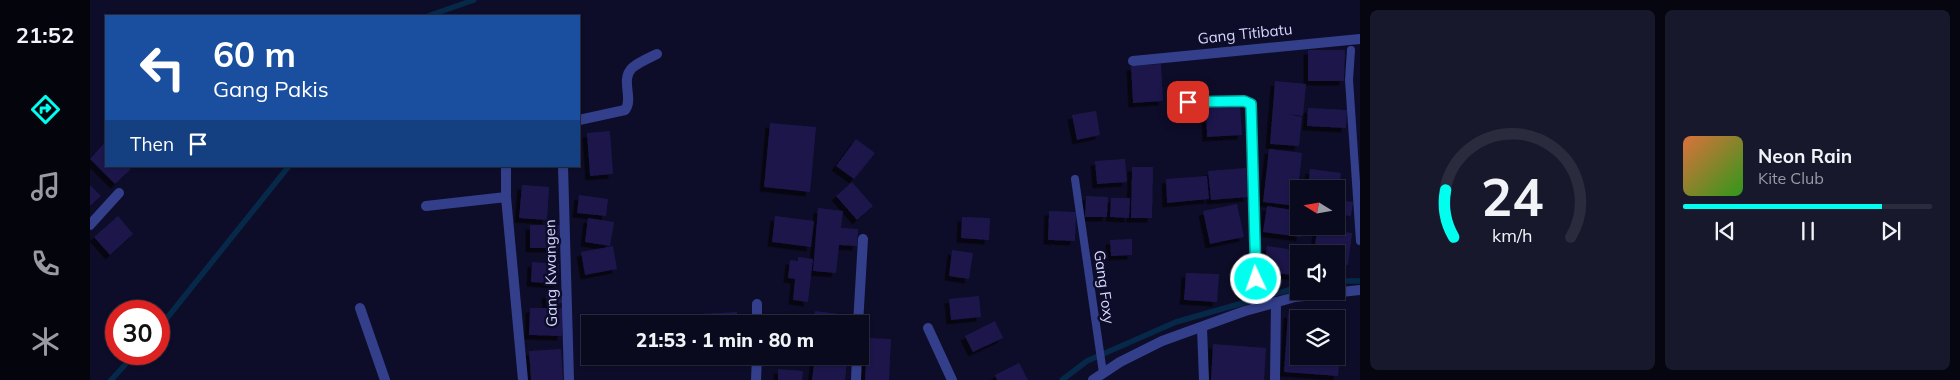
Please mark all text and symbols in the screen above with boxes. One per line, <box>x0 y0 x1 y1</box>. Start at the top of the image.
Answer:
street label: Gang Titibatu <box>1197 19 1293 48</box>
text: 21:52 <box>16 21 74 49</box>
text: 60 m <box>213 32 296 76</box>
icon: left <box>130 35 195 100</box>
text: Gang Pakis <box>213 75 329 103</box>
pin <box>1167 81 1209 123</box>
icon: arrive <box>1174 88 1202 116</box>
icon: directions <box>28 92 63 127</box>
icon: arrive <box>184 130 212 158</box>
text: Then <box>130 132 174 156</box>
text: Neon Rain <box>1758 144 1852 168</box>
text: 24 <box>1481 164 1544 229</box>
text: Kite Club <box>1758 168 1824 188</box>
icon: music <box>28 169 63 204</box>
north arrow <box>1290 180 1345 235</box>
map controls <box>1290 180 1345 365</box>
icon: previous <box>1711 217 1739 245</box>
icon: pause <box>1794 217 1822 245</box>
icon: next <box>1877 217 1905 245</box>
street label: Gang Kwangen <box>540 219 561 327</box>
text: km/h <box>1492 224 1533 246</box>
button: sound <box>1290 245 1345 300</box>
icon: phone <box>28 246 63 281</box>
street label: Gang Foxy <box>1090 249 1119 325</box>
position arrow <box>1229 252 1281 304</box>
speed limit sign: 30 <box>105 300 170 365</box>
button: layers <box>1290 310 1345 365</box>
icon: climate <box>28 324 63 359</box>
text: 21:53 · 1 min · 80 m <box>636 328 814 352</box>

